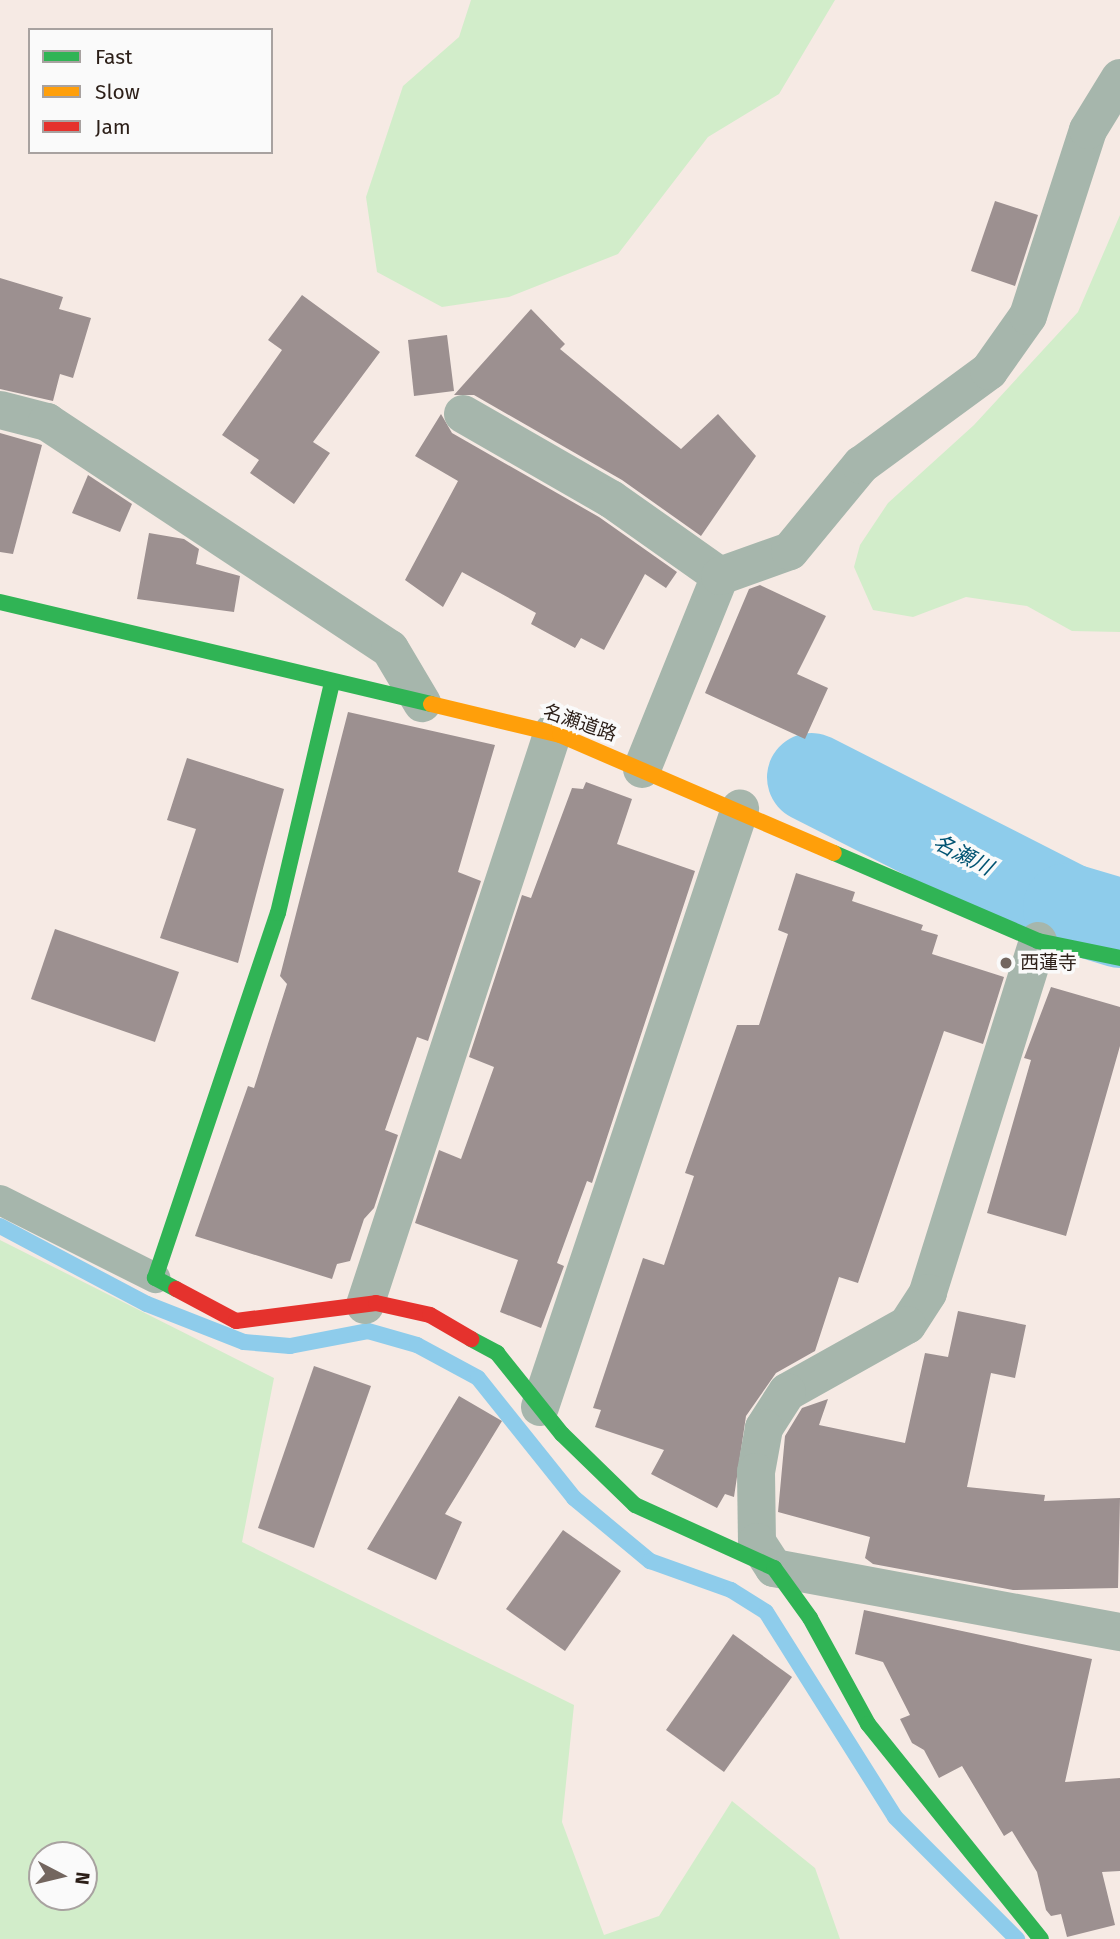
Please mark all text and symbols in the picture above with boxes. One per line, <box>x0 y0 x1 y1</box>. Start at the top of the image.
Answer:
legend <box>28 28 273 154</box>
text: Fast <box>95 44 133 70</box>
text: Slow <box>95 79 140 105</box>
text: Jam <box>95 114 131 140</box>
street label: 名瀬道路 <box>540 700 620 746</box>
water label: 名瀬川 <box>929 829 997 881</box>
place label: 西蓮寺 <box>1020 952 1077 974</box>
marker: 西蓮寺 <box>998 955 1014 971</box>
north arrow <box>28 1841 98 1911</box>
text: N <box>70 1871 95 1886</box>

